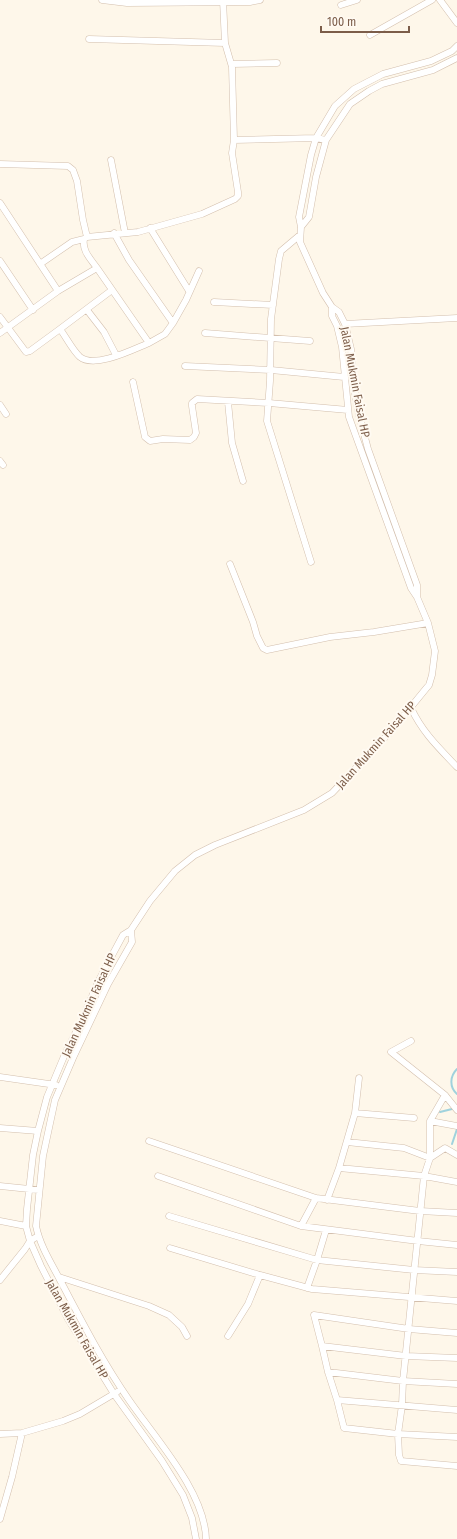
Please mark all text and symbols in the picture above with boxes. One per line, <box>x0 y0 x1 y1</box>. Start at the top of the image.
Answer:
scale bar <box>321 8 409 34</box>
text: 100 m <box>327 15 356 29</box>
street label: Jalan Mukmin Faisal HP <box>337 325 373 439</box>
street label: Jalan Mukmin Faisal HP <box>333 698 419 792</box>
street label: Jalan Mukmin Faisal HP <box>59 951 119 1059</box>
street label: Jalan Mukmin Faisal HP <box>43 1277 111 1381</box>

